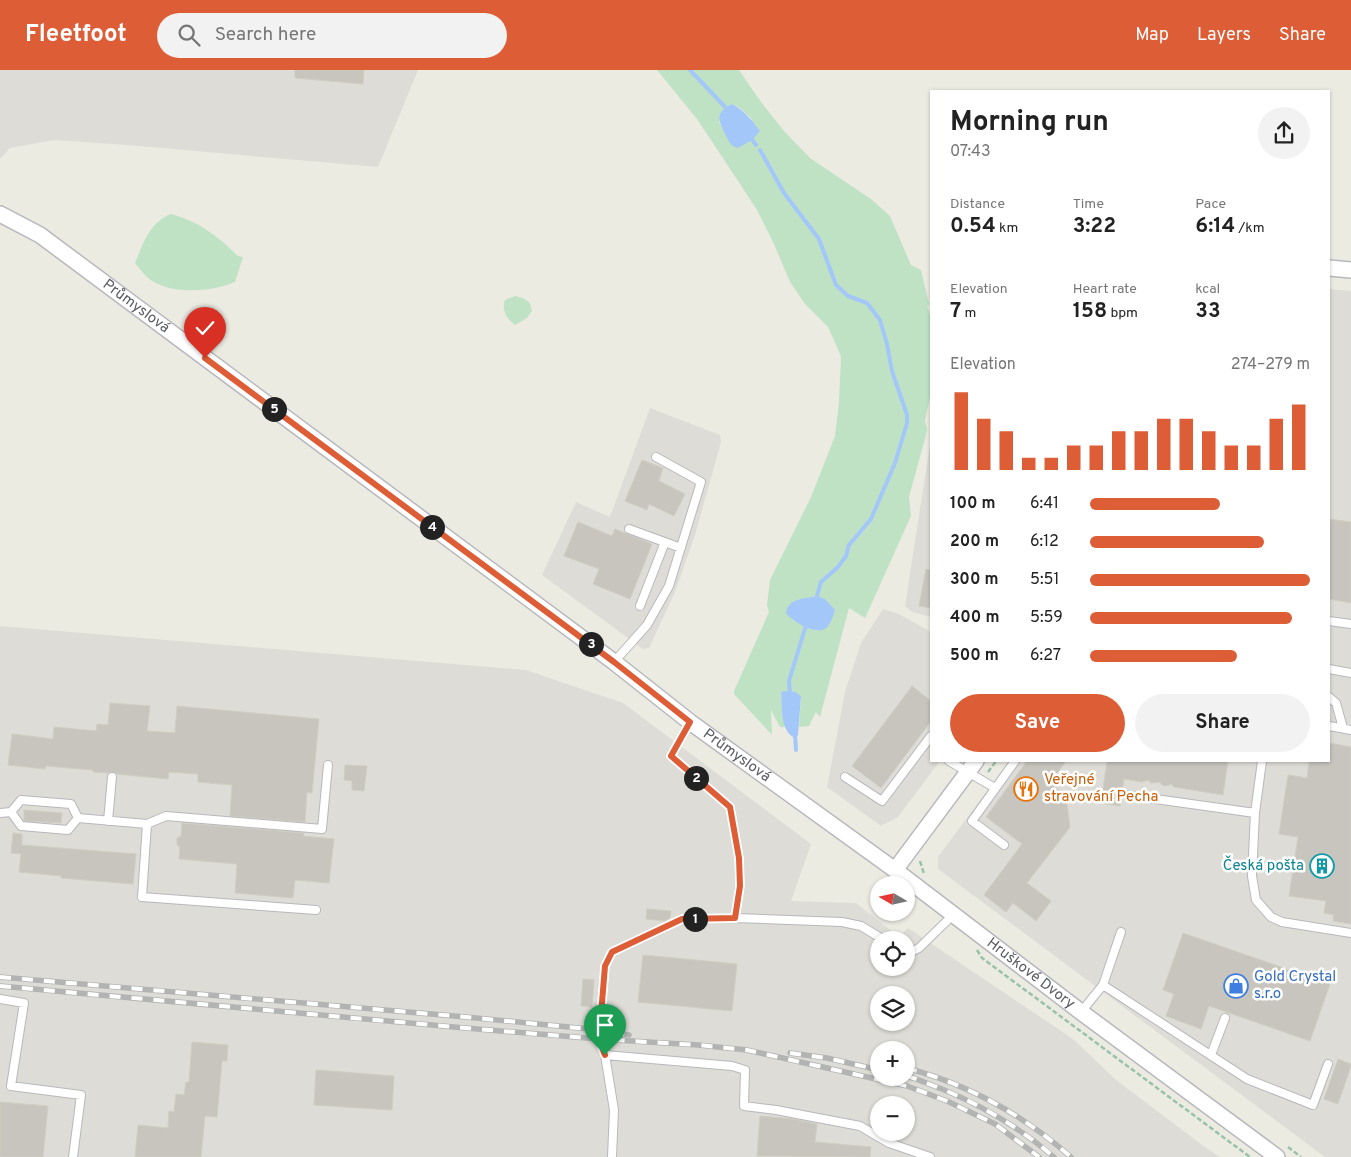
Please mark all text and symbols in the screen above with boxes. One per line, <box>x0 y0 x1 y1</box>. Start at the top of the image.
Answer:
search box <box>157 13 507 58</box>
text: Fleetfoot <box>25 20 127 50</box>
icon: search <box>175 21 203 49</box>
text: Search here <box>215 23 316 47</box>
text: Map <box>1135 24 1169 47</box>
text: Layers <box>1197 24 1251 47</box>
text: Share <box>1279 24 1326 47</box>
text: Morning run <box>950 105 1109 141</box>
button: share <box>1258 107 1310 159</box>
text: 07:43 <box>950 142 991 162</box>
text: Distance <box>950 196 1005 213</box>
text: Time <box>1073 196 1104 213</box>
text: Pace <box>1195 196 1226 213</box>
text: 0.54 <box>950 213 996 240</box>
text: 3:22 <box>1073 213 1116 240</box>
text: 6:14 <box>1195 213 1235 240</box>
text: km <box>996 220 1018 237</box>
text: /km <box>1235 220 1265 237</box>
street label: Průmyslová <box>99 275 174 338</box>
text: Elevation <box>950 281 1008 298</box>
text: Heart rate <box>1073 281 1137 298</box>
text: kcal <box>1195 281 1220 298</box>
text: 7 <box>950 298 961 325</box>
text: 158 <box>1073 298 1107 325</box>
text: 33 <box>1195 298 1221 325</box>
text: m <box>961 305 976 322</box>
text: bpm <box>1107 305 1138 322</box>
pin <box>184 307 226 358</box>
icon: check <box>191 314 219 342</box>
text: Elevation <box>950 355 1016 375</box>
text: 274–279 m <box>1231 355 1310 375</box>
pin: 5 <box>262 396 286 422</box>
text: 5 <box>270 401 279 418</box>
text: 100 m <box>950 494 996 514</box>
text: 6:41 <box>1030 494 1059 514</box>
pin: 4 <box>420 514 444 540</box>
text: 4 <box>428 519 437 536</box>
text: 200 m <box>950 532 999 552</box>
text: 6:12 <box>1030 532 1059 552</box>
text: 300 m <box>950 570 998 590</box>
text: 5:51 <box>1030 570 1059 590</box>
text: 400 m <box>950 608 999 628</box>
text: 5:59 <box>1030 608 1063 628</box>
pin: 3 <box>578 632 604 656</box>
text: 3 <box>587 636 596 653</box>
text: 500 m <box>950 646 999 666</box>
text: 6:27 <box>1030 646 1061 666</box>
button: Save <box>950 694 1125 752</box>
button: Share <box>1135 694 1310 752</box>
street label: Průmyslová <box>699 725 774 787</box>
pin: 2 <box>684 766 708 790</box>
text: 2 <box>692 770 701 787</box>
place label: Veřejné stravování Pecha <box>1044 771 1158 807</box>
restaurant icon: Veřejné stravování Pecha <box>1013 776 1039 802</box>
building icon: Česká pošta <box>1309 853 1335 879</box>
place label: Česká pošta <box>1223 855 1304 876</box>
north arrow <box>870 876 915 921</box>
map controls <box>870 876 915 1141</box>
pin: 1 <box>682 906 708 932</box>
text: 1 <box>693 911 698 928</box>
button: locate <box>870 931 915 976</box>
street label: Hruškové Dvory <box>983 934 1079 1014</box>
place label: Gold Crystal s.r.o <box>1254 968 1336 1004</box>
shop icon: Gold Crystal s.r.o <box>1223 973 1249 999</box>
button: layers <box>870 986 915 1031</box>
pin <box>584 1004 626 1055</box>
icon: arrive <box>591 1011 619 1039</box>
button: + <box>870 1041 915 1086</box>
button: − <box>870 1096 915 1141</box>

